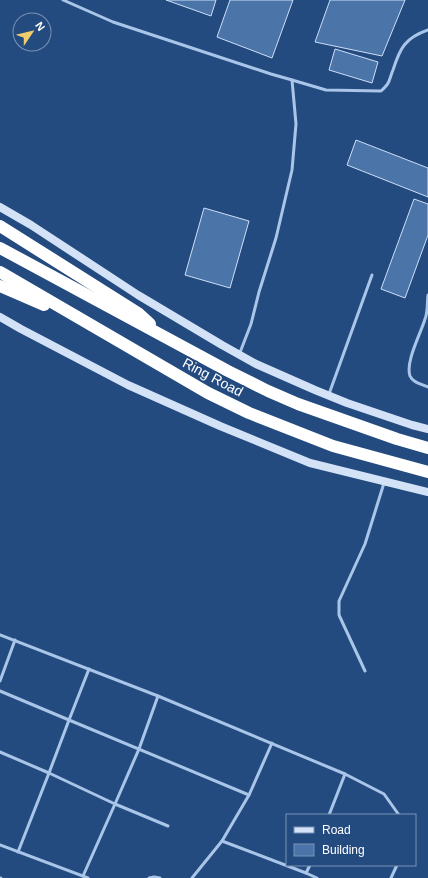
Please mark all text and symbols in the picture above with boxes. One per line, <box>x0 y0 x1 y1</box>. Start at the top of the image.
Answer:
north arrow <box>12 12 52 52</box>
text: N <box>33 20 47 33</box>
street label: Ring Road <box>180 354 246 400</box>
legend <box>286 814 416 866</box>
text: Road <box>322 823 351 837</box>
text: Building <box>322 843 365 857</box>

